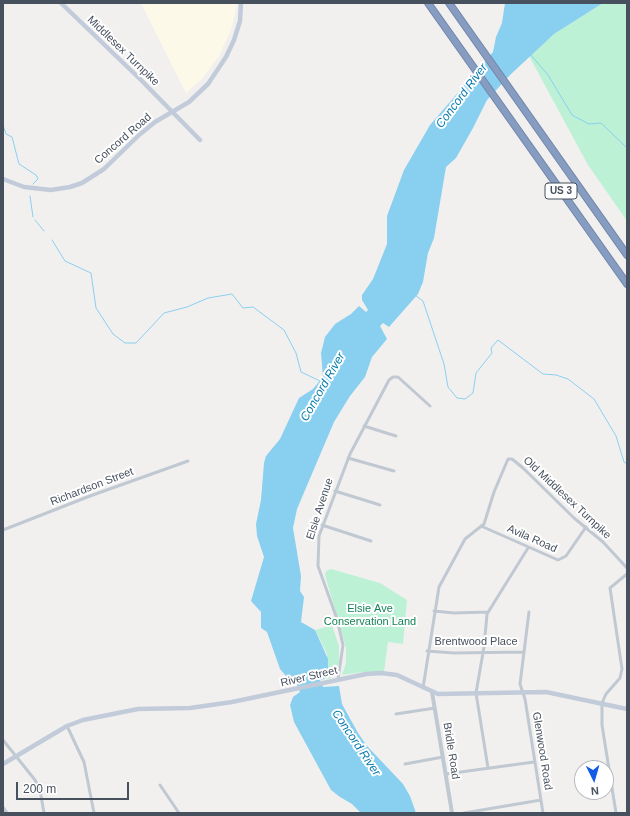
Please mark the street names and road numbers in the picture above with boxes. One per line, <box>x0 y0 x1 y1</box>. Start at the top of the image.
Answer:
street label: Middlesex Turnpike <box>84 13 162 89</box>
street label: Concord Road <box>92 111 154 167</box>
road number: US 3 <box>545 183 577 199</box>
street label: Old Middlesex Turnpike <box>520 454 614 542</box>
street label: Richardson Street <box>49 465 135 509</box>
street label: Elsie Avenue <box>304 477 336 541</box>
street label: Avila Road <box>505 522 559 556</box>
street label: Brentwood Place <box>434 635 518 649</box>
street label: River Street <box>279 664 339 690</box>
street label: Glenwood Road <box>529 711 555 791</box>
street label: Bridle Road <box>440 722 462 780</box>

